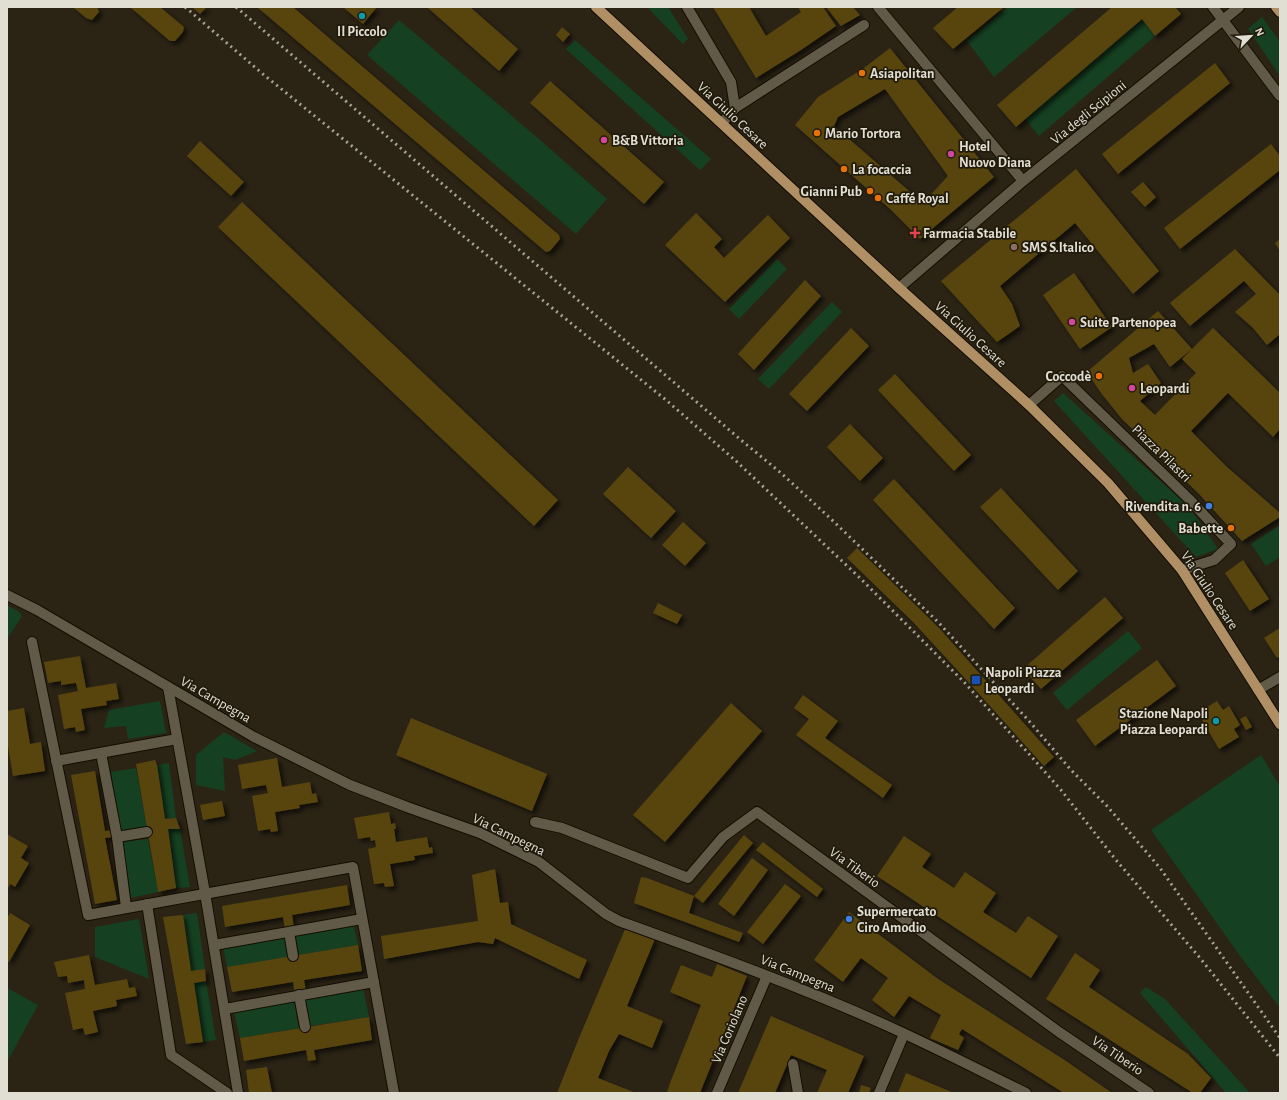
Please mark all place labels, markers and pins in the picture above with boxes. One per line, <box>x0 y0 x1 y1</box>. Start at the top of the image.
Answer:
marker: Il Piccolo <box>357 11 367 21</box>
place label: Il Piccolo <box>337 25 387 39</box>
place label: Asiapolitan <box>870 67 934 81</box>
marker: Asiapolitan <box>857 68 867 78</box>
place label: Mario Tortora <box>825 127 901 141</box>
marker: Mario Tortora <box>812 128 822 138</box>
place label: B&B Vittoria <box>612 134 684 148</box>
marker: B&B Vittoria <box>599 135 609 145</box>
place label: Hotel Nuovo Diana <box>959 140 1032 170</box>
marker: Hotel Nuovo Diana <box>946 149 956 159</box>
place label: La focaccia <box>852 163 912 177</box>
marker: La focaccia <box>839 164 849 174</box>
place label: Gianni Pub <box>801 185 862 199</box>
marker: Gianni Pub <box>865 186 875 196</box>
place label: Caffé Royal <box>886 192 949 206</box>
marker: Caffé Royal <box>873 193 883 203</box>
place label: Farmacia Stabile <box>923 227 1017 241</box>
marker: Farmacia Stabile <box>910 228 920 238</box>
place label: SMS S.Italico <box>1022 241 1094 255</box>
marker: SMS S.Italico <box>1009 242 1019 252</box>
place label: Suite Partenopea <box>1080 316 1177 330</box>
marker: Suite Partenopea <box>1067 317 1077 327</box>
place label: Coccodè <box>1045 370 1091 384</box>
marker: Coccodè <box>1094 371 1104 381</box>
place label: Leopardi <box>1140 382 1189 396</box>
marker: Leopardi <box>1127 383 1137 393</box>
place label: Rivendita n. 6 <box>1125 500 1201 514</box>
marker: Rivendita n. 6 <box>1204 501 1214 511</box>
place label: Babette <box>1178 522 1223 536</box>
marker: Babette <box>1226 523 1236 533</box>
place label: Napoli Piazza Leopardi <box>985 666 1062 696</box>
marker: Napoli Piazza Leopardi <box>970 674 982 686</box>
place label: Stazione Napoli Piazza Leopardi <box>1119 707 1208 737</box>
marker: Stazione Napoli Piazza Leopardi <box>1211 716 1221 726</box>
place label: Supermercato Ciro Amodio <box>857 905 936 935</box>
marker: Supermercato Ciro Amodio <box>844 914 854 924</box>

